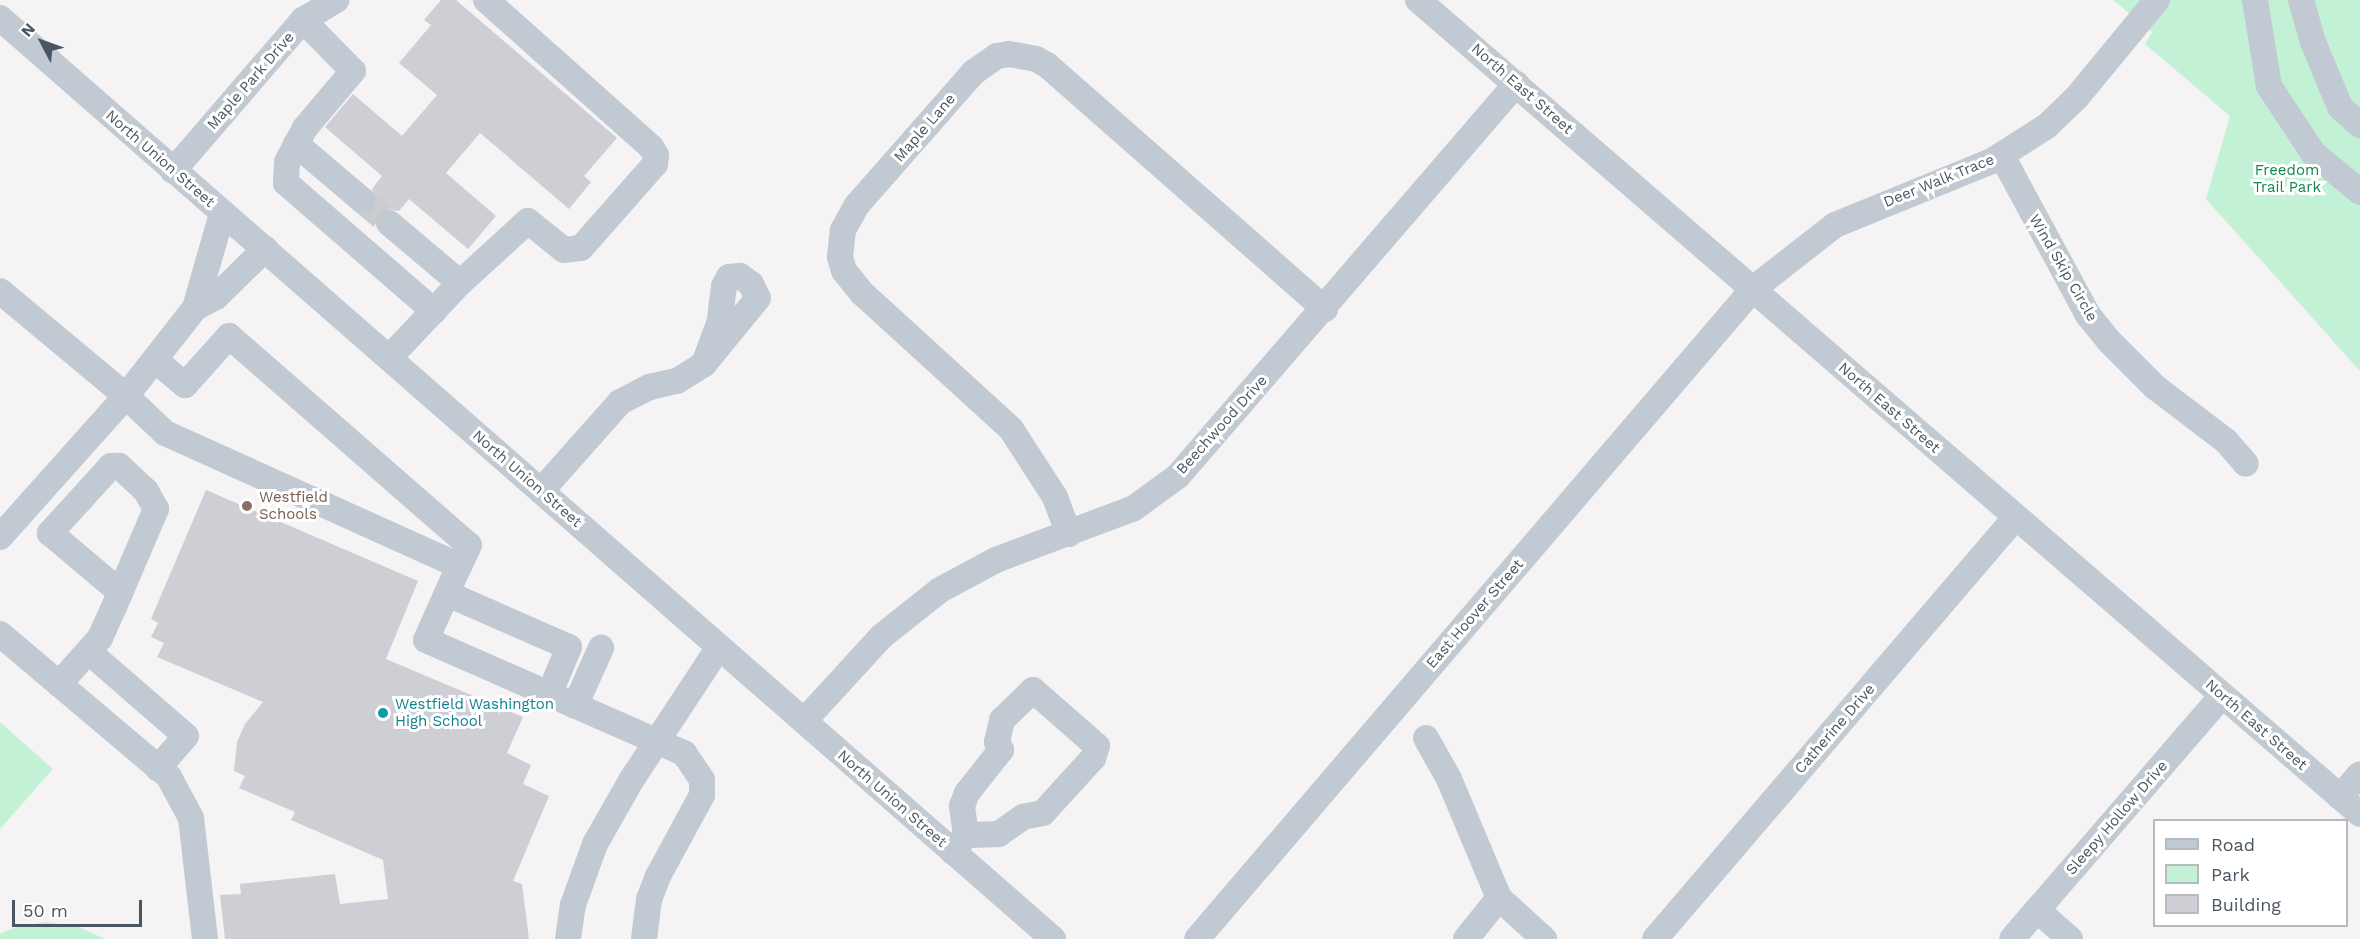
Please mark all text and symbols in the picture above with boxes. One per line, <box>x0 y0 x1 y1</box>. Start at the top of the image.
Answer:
north arrow <box>12 12 72 72</box>
text: N <box>17 19 39 41</box>
street label: Maple Park Drive <box>204 28 298 134</box>
street label: North East Street <box>1468 40 1576 138</box>
street label: Maple Lane <box>891 90 959 166</box>
street label: North Union Street <box>102 107 218 211</box>
street label: Deer Walk Trace <box>1880 150 1998 212</box>
park label: Freedom Trail Park <box>2253 161 2321 196</box>
street label: Wind Skip Circle <box>2025 211 2101 325</box>
street label: North East Street <box>1835 359 1943 457</box>
street label: Beechwood Drive <box>1173 372 1271 478</box>
street label: North Union Street <box>469 427 585 531</box>
place label: Westfield Schools <box>259 488 328 523</box>
marker: Westfield Schools <box>240 499 254 513</box>
street label: East Hoover Street <box>1423 556 1527 672</box>
street label: North East Street <box>2202 676 2310 774</box>
street label: Catherine Drive <box>1791 680 1879 778</box>
place label: Westfield Washington High School <box>395 695 554 730</box>
marker: Westfield Washington High School <box>376 706 390 720</box>
street label: North Union Street <box>834 747 950 851</box>
street label: Sleepy Hollow Drive <box>2062 757 2172 879</box>
legend <box>2153 819 2348 927</box>
text: Road <box>2211 834 2255 855</box>
text: Park <box>2211 864 2250 885</box>
scale bar <box>15 888 146 926</box>
text: Building <box>2211 894 2281 915</box>
text: 50 m <box>23 900 68 921</box>

